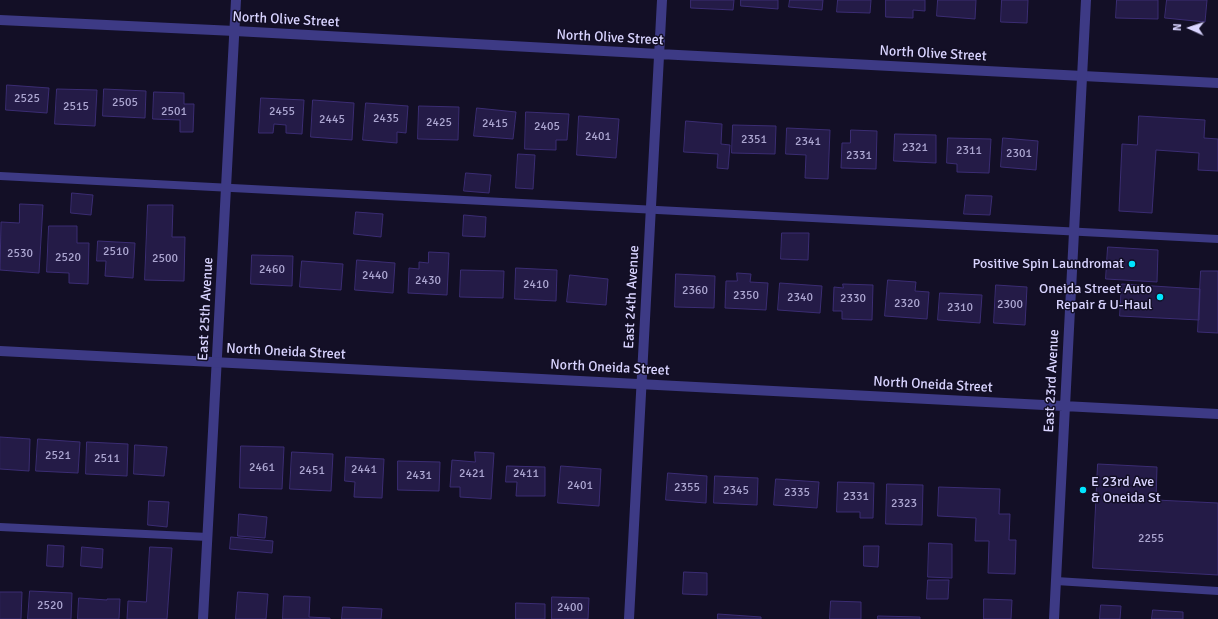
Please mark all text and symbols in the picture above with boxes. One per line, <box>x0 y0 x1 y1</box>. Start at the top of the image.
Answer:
north arrow <box>1170 8 1210 48</box>
street label: North Olive Street <box>232 9 340 31</box>
text: N <box>1171 23 1184 32</box>
street label: North Olive Street <box>556 27 664 49</box>
street label: North Olive Street <box>879 43 987 65</box>
house number: 2525 <box>14 92 40 106</box>
house number: 2505 <box>112 96 138 110</box>
house number: 2515 <box>63 100 89 114</box>
house number: 2501 <box>161 105 187 119</box>
house number: 2455 <box>269 105 295 119</box>
house number: 2435 <box>373 112 399 126</box>
house number: 2445 <box>319 113 345 127</box>
house number: 2425 <box>426 116 452 130</box>
house number: 2415 <box>482 117 508 131</box>
house number: 2405 <box>534 120 560 134</box>
house number: 2401 <box>585 130 611 144</box>
house number: 2351 <box>741 133 767 147</box>
house number: 2341 <box>795 135 821 149</box>
house number: 2321 <box>902 141 928 155</box>
house number: 2311 <box>956 144 982 158</box>
house number: 2301 <box>1006 147 1032 161</box>
house number: 2331 <box>846 149 872 163</box>
house number: 2510 <box>103 245 129 259</box>
street label: East 24th Avenue <box>621 245 643 349</box>
house number: 2530 <box>7 247 33 261</box>
house number: 2520 <box>55 251 81 265</box>
house number: 2500 <box>152 252 178 266</box>
place label: Positive Spin Laundromat <box>972 256 1124 272</box>
street label: East 25th Avenue <box>195 257 217 361</box>
marker: Positive Spin Laundromat <box>1127 259 1137 269</box>
house number: 2460 <box>259 263 285 277</box>
house number: 2440 <box>362 269 388 283</box>
house number: 2430 <box>415 274 441 288</box>
house number: 2410 <box>523 278 549 292</box>
place label: Oneida Street Auto Repair & U-Haul <box>1039 281 1152 314</box>
house number: 2360 <box>682 284 708 298</box>
house number: 2350 <box>733 289 759 303</box>
house number: 2340 <box>787 291 813 305</box>
house number: 2330 <box>840 292 866 306</box>
marker: Oneida Street Auto Repair & U-Haul <box>1155 292 1165 302</box>
house number: 2320 <box>894 297 920 311</box>
house number: 2300 <box>997 298 1023 312</box>
house number: 2310 <box>947 301 973 315</box>
street label: East 23rd Avenue <box>1041 329 1063 433</box>
street label: North Oneida Street <box>226 340 346 364</box>
street label: North Oneida Street <box>550 356 670 380</box>
street label: North Oneida Street <box>873 373 993 397</box>
house number: 2521 <box>45 449 71 463</box>
house number: 2511 <box>94 452 120 466</box>
house number: 2461 <box>249 461 275 475</box>
house number: 2441 <box>351 463 377 477</box>
house number: 2451 <box>299 464 325 478</box>
house number: 2421 <box>459 467 485 481</box>
house number: 2411 <box>513 467 539 481</box>
house number: 2431 <box>406 469 432 483</box>
place label: E 23rd Ave & Oneida St <box>1091 474 1161 506</box>
house number: 2401 <box>567 479 593 493</box>
house number: 2355 <box>674 481 700 495</box>
house number: 2345 <box>723 484 749 498</box>
marker: E 23rd Ave & Oneida St <box>1078 485 1088 495</box>
house number: 2335 <box>784 486 810 500</box>
house number: 2331 <box>843 490 869 504</box>
house number: 2323 <box>891 497 917 511</box>
house number: 2255 <box>1138 532 1164 546</box>
house number: 2520 <box>37 599 63 613</box>
house number: 2400 <box>557 601 583 615</box>

